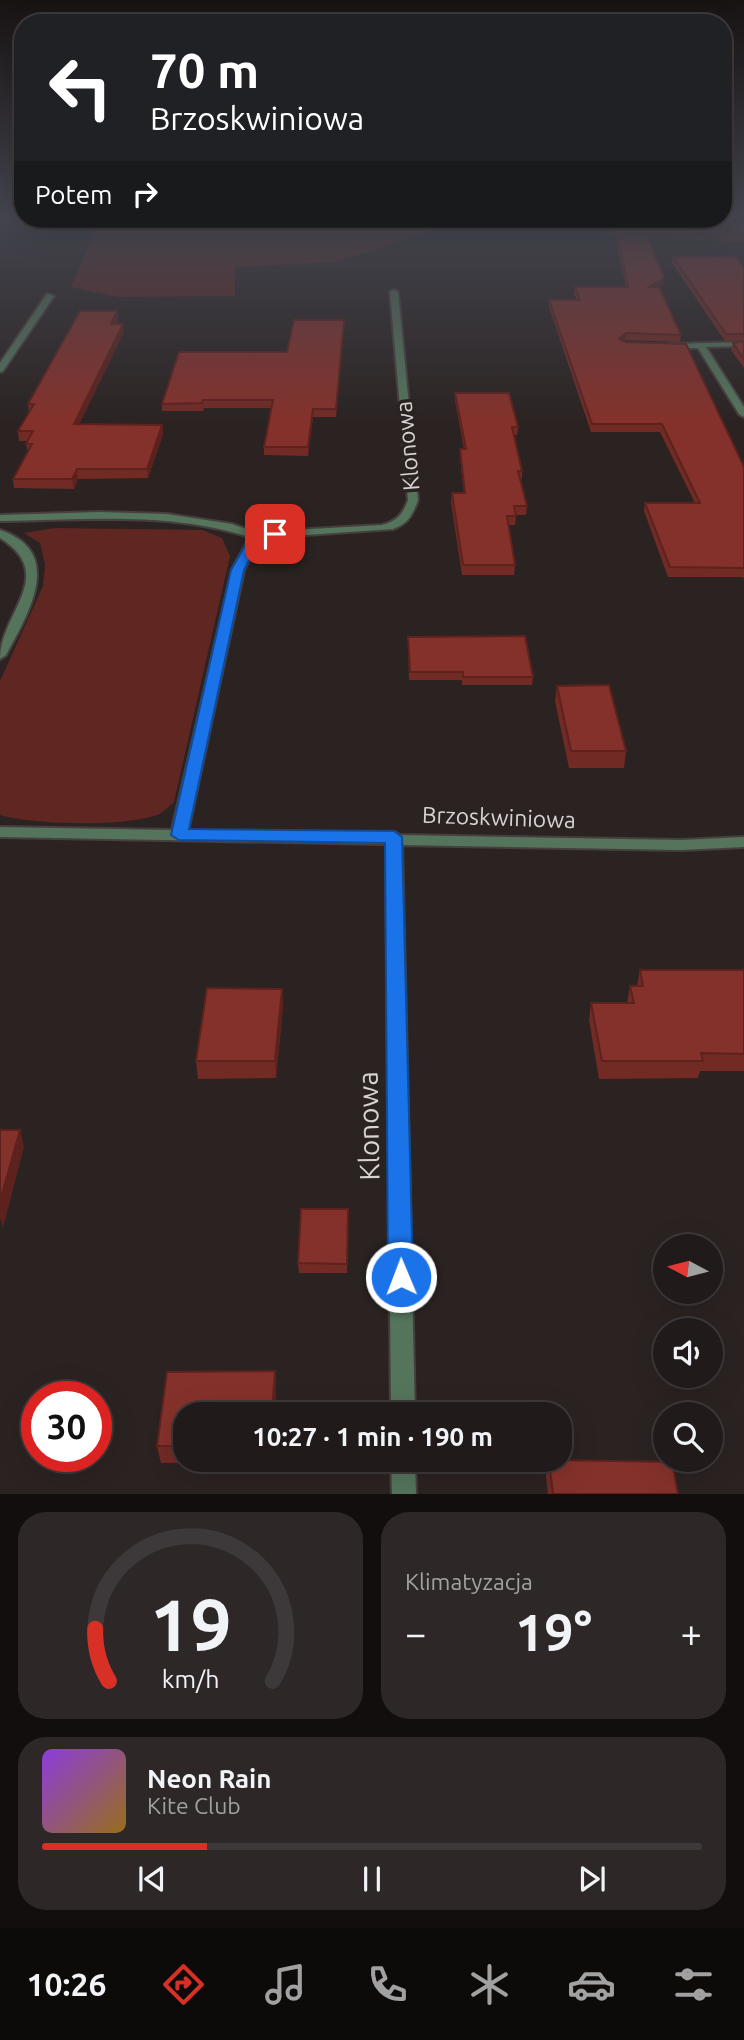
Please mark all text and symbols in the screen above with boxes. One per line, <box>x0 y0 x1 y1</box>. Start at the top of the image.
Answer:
icon: left <box>35 42 126 133</box>
text: 70 m <box>150 42 259 97</box>
text: Brzoskwiniowa <box>150 100 364 136</box>
icon: right <box>126 175 164 213</box>
text: Potem <box>35 180 112 209</box>
street label: Klonowa <box>391 400 423 492</box>
pin <box>245 504 305 564</box>
icon: arrive <box>256 515 294 553</box>
street label: Brzoskwiniowa <box>422 802 576 832</box>
street label: Klonowa <box>352 1071 384 1181</box>
north arrow <box>653 1234 723 1304</box>
map controls <box>653 1234 723 1472</box>
position arrow <box>364 1240 438 1314</box>
button: sound <box>653 1318 723 1388</box>
speed limit sign: 30 <box>21 1381 112 1472</box>
button: search <box>653 1402 723 1472</box>
text: 10:27 · 1 min · 190 m <box>252 1422 493 1451</box>
text: Klimatyzacja <box>405 1569 533 1594</box>
text: 19 <box>149 1584 232 1666</box>
text: 19° <box>515 1603 592 1661</box>
text: − <box>405 1612 426 1654</box>
text: + <box>681 1612 702 1654</box>
text: km/h <box>162 1665 219 1693</box>
text: Neon Rain <box>147 1764 272 1793</box>
text: Kite Club <box>147 1793 241 1818</box>
icon: previous <box>133 1860 171 1898</box>
icon: pause <box>353 1860 391 1898</box>
icon: next <box>573 1860 611 1898</box>
icon: directions <box>159 1960 208 2009</box>
icon: music <box>261 1960 310 2009</box>
icon: phone <box>363 1960 412 2009</box>
icon: climate <box>465 1960 514 2009</box>
icon: car <box>567 1960 616 2009</box>
icon: filters <box>669 1960 718 2009</box>
text: 10:26 <box>26 1966 107 2002</box>

